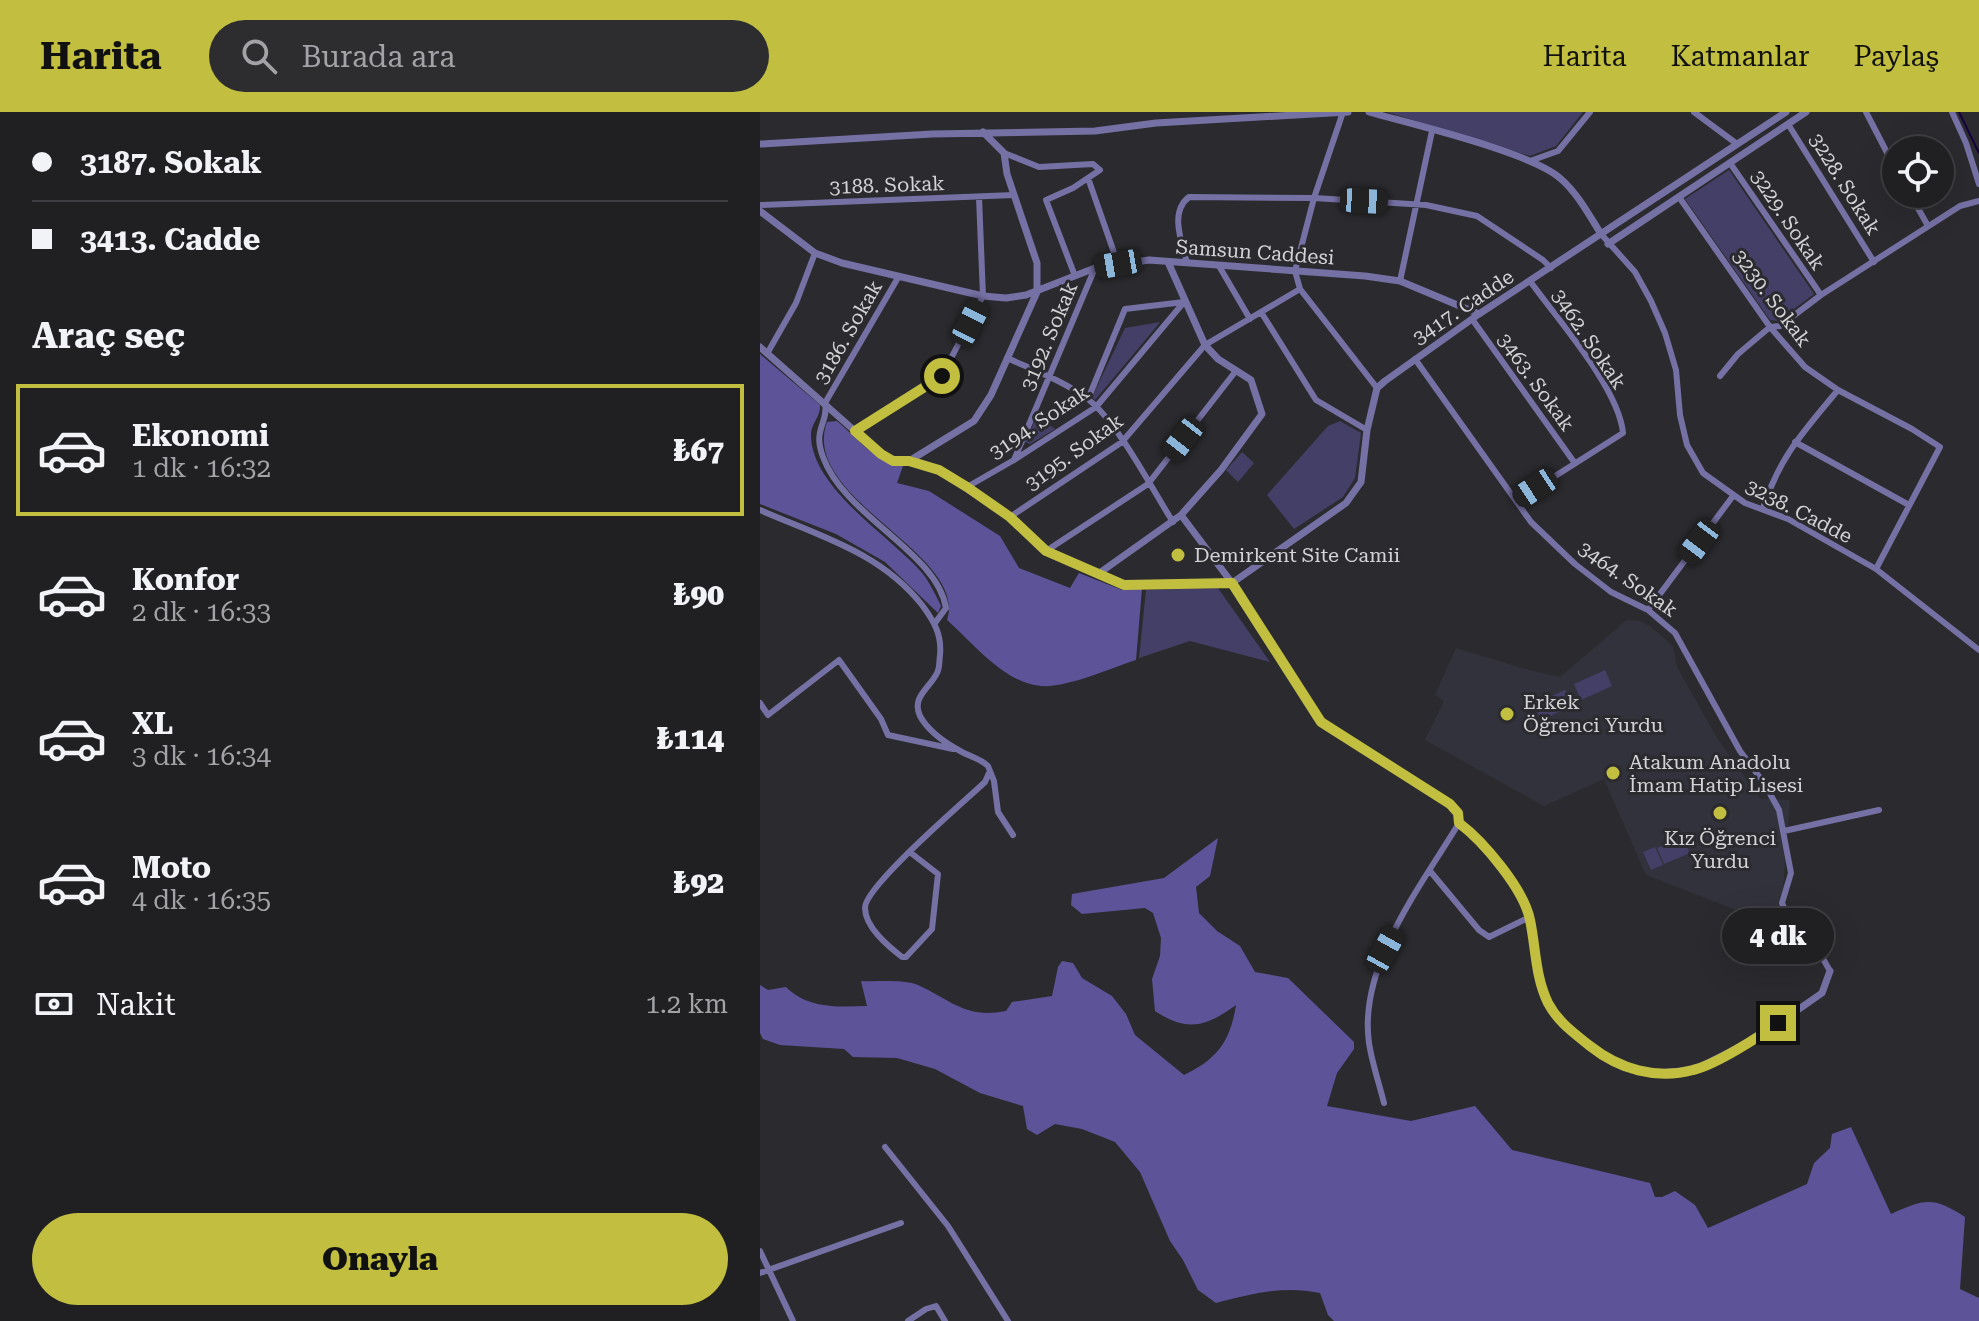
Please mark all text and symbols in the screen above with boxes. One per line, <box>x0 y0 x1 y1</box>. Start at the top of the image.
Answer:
search box <box>209 20 769 92</box>
text: Harita <box>40 34 161 78</box>
icon: search <box>237 34 281 78</box>
text: Burada ara <box>301 39 456 74</box>
text: Harita <box>1542 40 1627 73</box>
text: Katmanlar <box>1671 40 1810 73</box>
text: Paylaş <box>1854 40 1939 73</box>
street label: 3228. Sokak <box>1804 129 1886 240</box>
map controls <box>1882 136 1954 208</box>
button: locate <box>1882 136 1954 208</box>
text: 3187. Sokak <box>80 145 262 180</box>
street label: 3229. Sokak <box>1746 165 1830 275</box>
street label: 3188. Sokak <box>829 171 945 199</box>
car <box>1339 188 1389 214</box>
text: 3413. Cadde <box>80 222 260 257</box>
street label: Samsun Caddesi <box>1175 234 1335 270</box>
street label: 3230. Sokak <box>1728 245 1817 352</box>
car <box>1092 248 1144 280</box>
street label: 3417. Cadde <box>1408 264 1518 350</box>
street label: 3186. Sokak <box>809 276 887 388</box>
street label: 3192. Sokak <box>1015 278 1083 394</box>
street label: 3462. Sokak <box>1547 284 1631 394</box>
car <box>948 296 992 350</box>
text: Araç seç <box>32 315 185 357</box>
street label: 3463. Sokak <box>1492 328 1580 436</box>
route start <box>924 358 960 394</box>
street label: 3194. Sokak <box>984 380 1094 464</box>
street label: 3195. Sokak <box>1020 408 1128 496</box>
car <box>1159 413 1207 465</box>
icon: car <box>36 414 108 486</box>
text: Ekonomi <box>132 418 269 453</box>
text: ₺67 <box>674 433 724 468</box>
text: 1 dk · 16:32 <box>132 453 271 483</box>
car <box>1508 465 1562 511</box>
street label: 3238. Cadde <box>1742 474 1856 548</box>
car <box>1675 516 1723 568</box>
street label: 3464. Sokak <box>1574 536 1682 622</box>
place label: Demirkent Site Camii <box>1194 543 1400 567</box>
marker: Demirkent Site Camii <box>1169 546 1187 564</box>
icon: car <box>36 558 108 630</box>
text: Konfor <box>132 562 240 597</box>
text: ₺90 <box>674 577 724 612</box>
text: 2 dk · 16:33 <box>132 597 271 627</box>
place label: Erkek Öğrenci Yurdu <box>1523 690 1664 737</box>
icon: car <box>36 702 108 774</box>
marker: Erkek Öğrenci Yurdu <box>1498 705 1516 723</box>
text: XL <box>132 706 173 741</box>
text: ₺114 <box>657 721 724 756</box>
text: 3 dk · 16:34 <box>132 741 271 771</box>
place label: Atakum Anadolu İmam Hatip Lisesi <box>1629 750 1803 797</box>
marker: Atakum Anadolu İmam Hatip Lisesi <box>1604 764 1622 782</box>
marker: Kız Öğrenci Yurdu <box>1711 804 1729 822</box>
place label: Kız Öğrenci Yurdu <box>1664 826 1776 873</box>
icon: car <box>36 846 108 918</box>
text: Moto <box>132 850 211 885</box>
text: ₺92 <box>674 865 724 900</box>
text: 4 dk · 16:35 <box>132 885 271 915</box>
callout: 4 dk <box>1722 907 1834 963</box>
text: 4 dk <box>1749 921 1807 951</box>
car <box>1363 923 1407 977</box>
icon: cash <box>32 982 76 1026</box>
text: Nakit <box>96 987 176 1022</box>
text: 1.2 km <box>645 989 728 1019</box>
route end <box>1760 1005 1796 1041</box>
button: Onayla <box>32 1213 728 1305</box>

